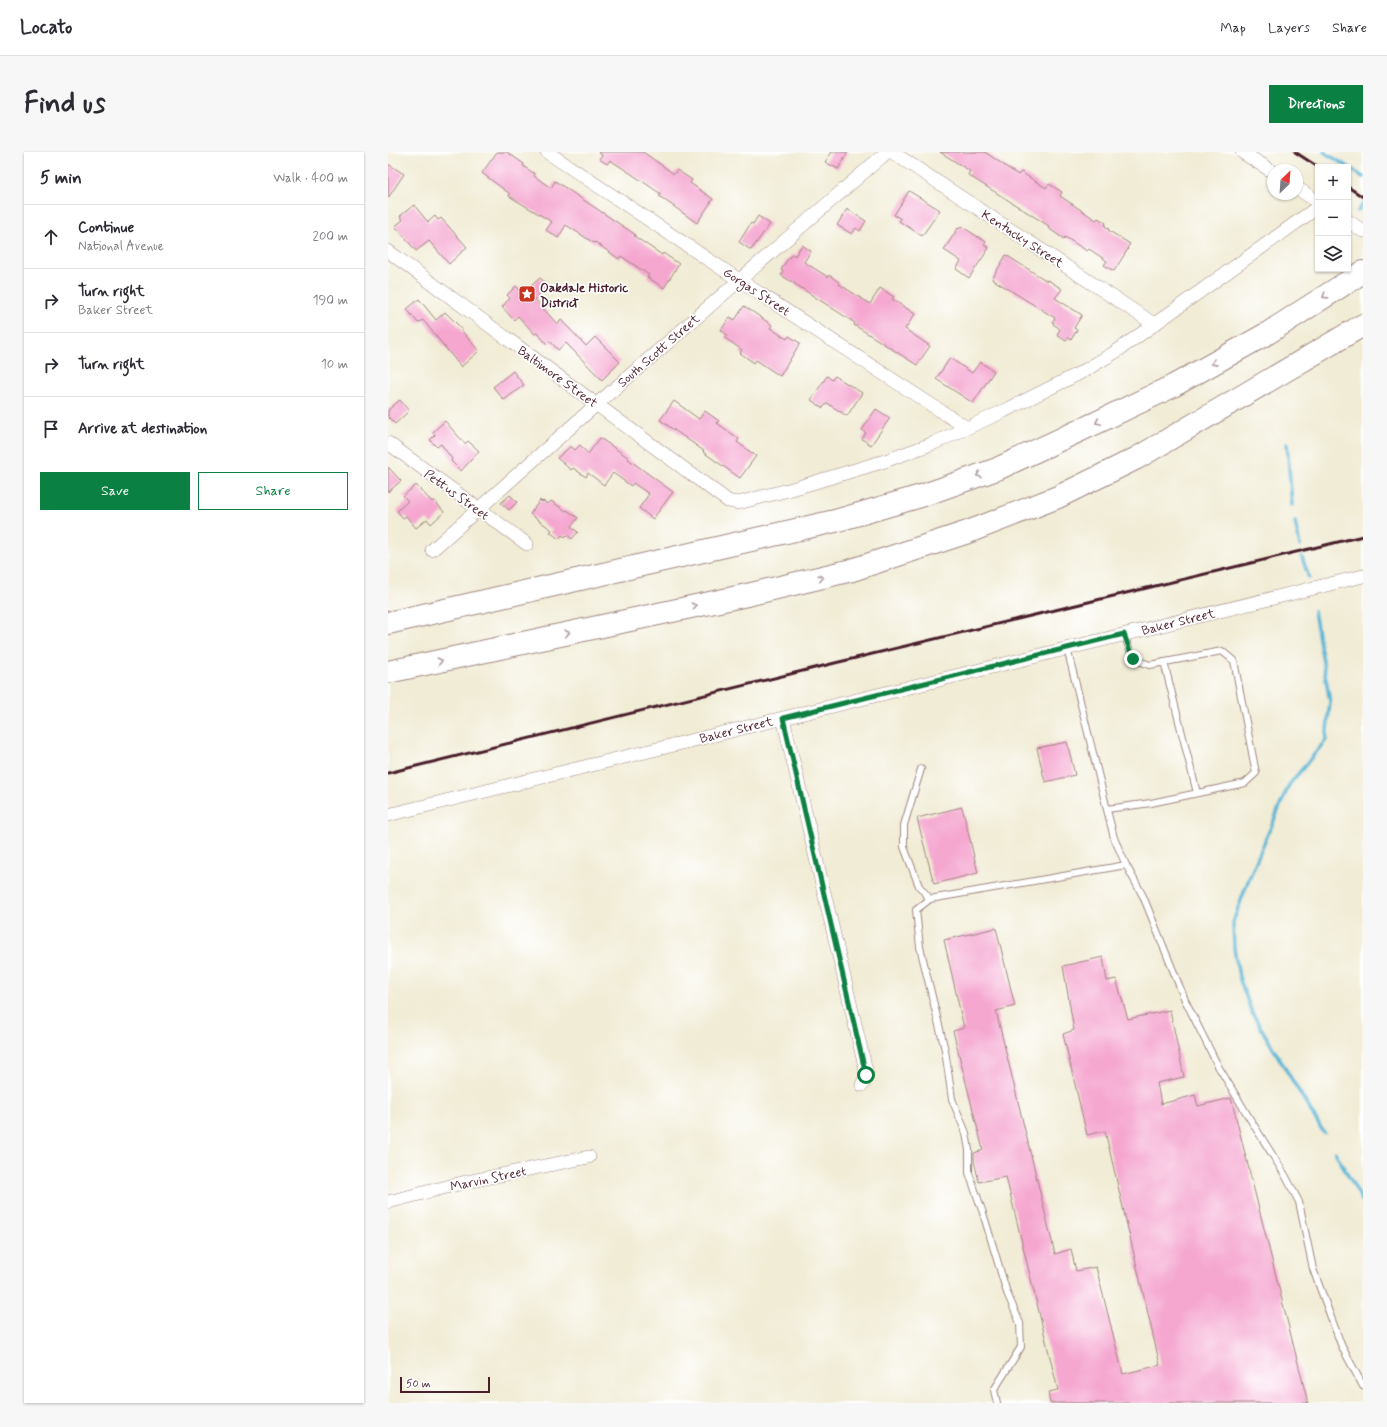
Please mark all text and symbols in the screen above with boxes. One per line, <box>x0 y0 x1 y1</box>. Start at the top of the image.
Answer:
text: Locato <box>20 15 72 40</box>
text: Map <box>1220 19 1246 37</box>
text: Layers <box>1268 19 1310 37</box>
text: Share <box>1332 19 1367 37</box>
button: Directions <box>1269 85 1363 123</box>
text: Find us <box>24 86 105 123</box>
north arrow <box>1267 164 1303 200</box>
map controls <box>1315 164 1351 272</box>
button: + <box>1315 164 1351 200</box>
text: 5 min <box>40 167 82 189</box>
text: Walk · 400 m <box>273 170 348 187</box>
button: − <box>1315 200 1351 236</box>
street label: Kentucky Street <box>978 206 1067 272</box>
text: Continue <box>78 218 134 238</box>
icon: ahead <box>40 226 62 248</box>
text: 200 m <box>313 228 348 245</box>
button: layers <box>1315 236 1351 272</box>
text: National Avenue <box>78 238 164 255</box>
street label: Gorgas Street <box>719 264 793 321</box>
place label: Oakdale Historic District <box>540 280 628 312</box>
text: Turn right <box>78 282 145 302</box>
place icon: Oakdale Historic District <box>517 284 537 304</box>
icon: right <box>40 290 62 312</box>
one-way arrow <box>1322 291 1329 299</box>
text: 190 m <box>313 292 348 309</box>
text: Baker Street <box>78 302 153 319</box>
street label: South Scott Street <box>614 310 704 392</box>
street label: Baltimore Street <box>514 342 601 412</box>
icon: right <box>40 354 62 376</box>
text: Turn right <box>78 355 145 375</box>
text: 10 m <box>321 356 348 373</box>
one-way arrow <box>1211 358 1218 365</box>
one-way arrow <box>1095 417 1103 425</box>
icon: arrive <box>40 418 62 440</box>
text: Arrive at destination <box>78 419 207 439</box>
street label: Pettus Street <box>420 466 492 525</box>
one-way arrow <box>976 470 983 478</box>
button: Save <box>40 472 190 510</box>
button: Share <box>198 472 348 510</box>
one-way arrow <box>818 574 824 582</box>
one-way arrow <box>691 603 697 611</box>
street label: Baker Street <box>1140 605 1217 640</box>
one-way arrow <box>564 630 570 638</box>
route end <box>1124 650 1142 668</box>
one-way arrow <box>437 657 443 665</box>
street label: Baker Street <box>698 713 775 748</box>
route start <box>857 1066 875 1084</box>
street label: Marvin Street <box>449 1163 528 1196</box>
scale bar <box>400 1375 490 1394</box>
text: 50 m <box>406 1377 431 1391</box>

